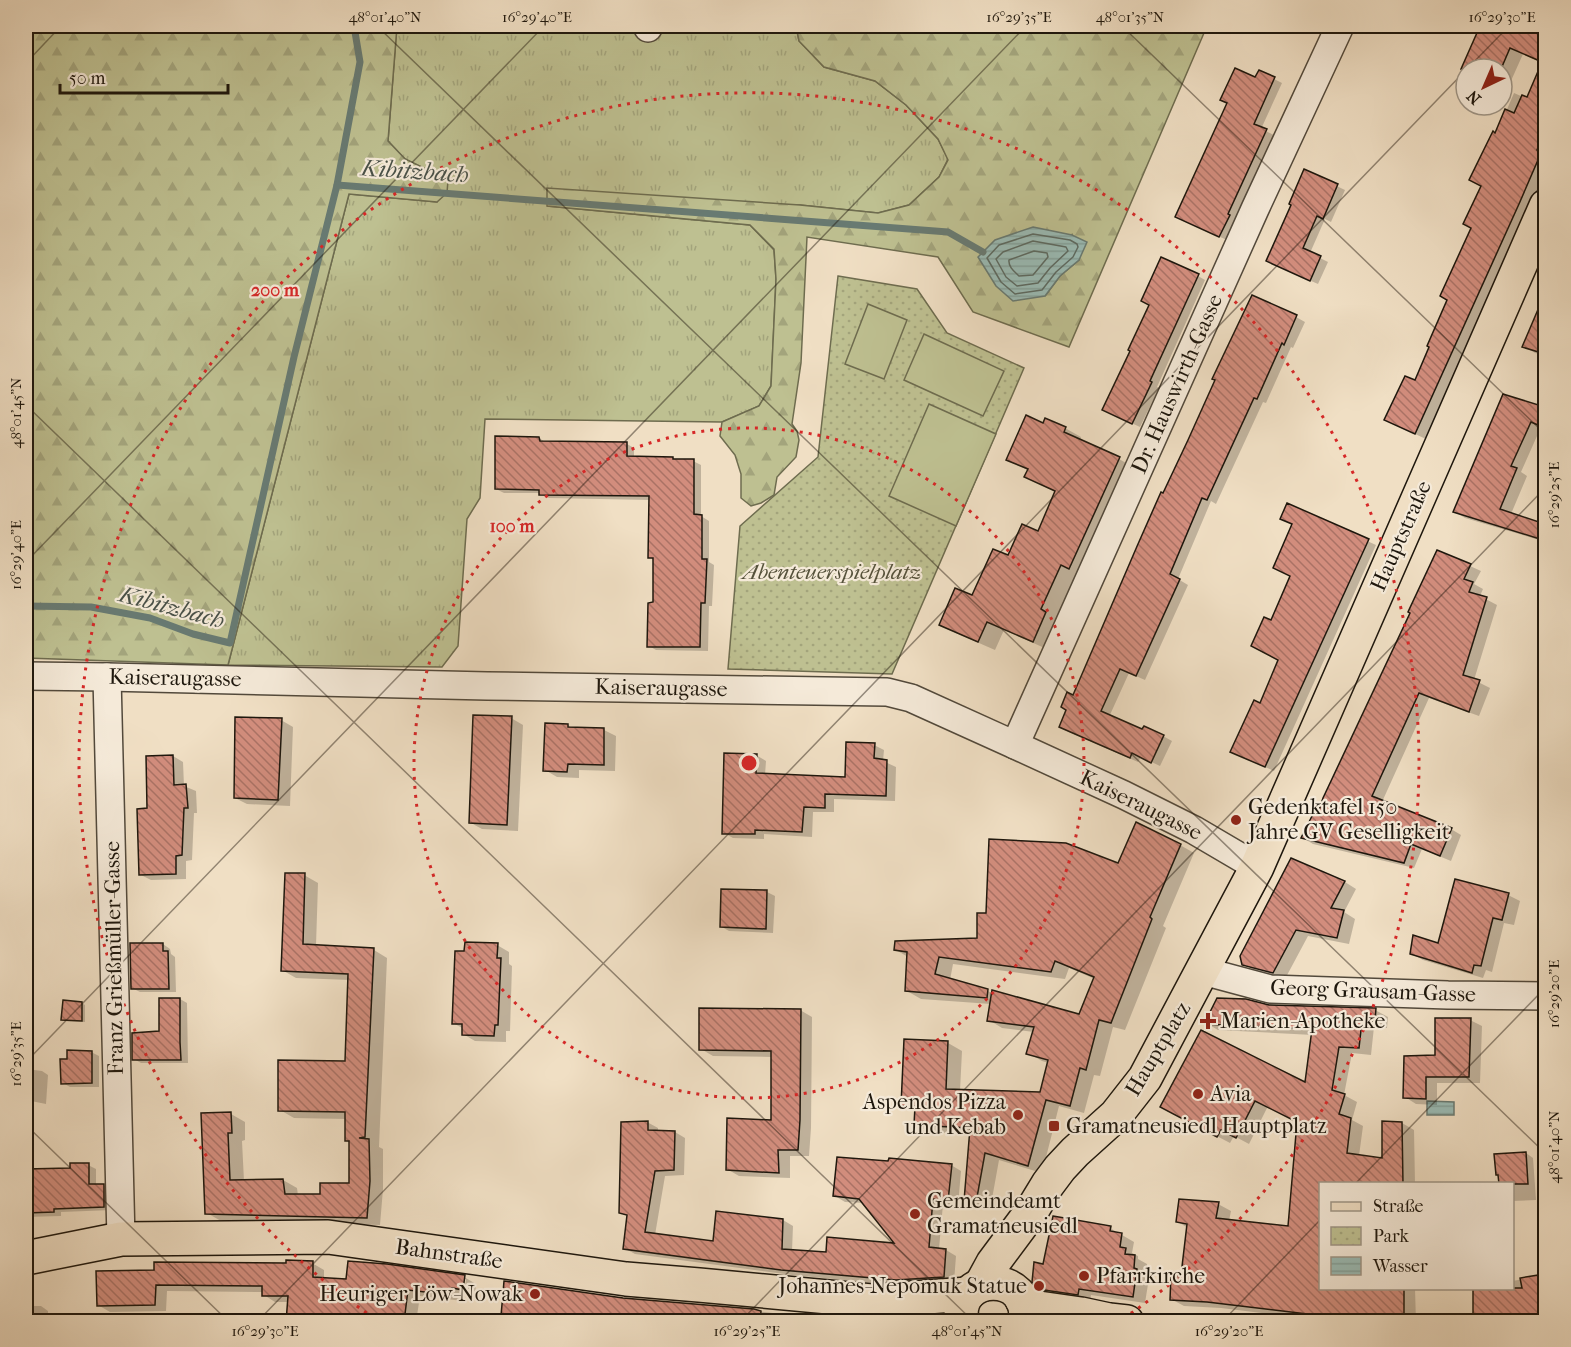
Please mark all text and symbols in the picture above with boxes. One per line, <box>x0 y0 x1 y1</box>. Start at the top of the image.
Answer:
text: 48°01'40"N <box>349 8 422 26</box>
text: 16°29'40"E <box>502 8 572 26</box>
text: 16°29'35"E <box>986 8 1052 26</box>
text: 48°01'35"N <box>1096 8 1165 26</box>
text: 16°29'30"E <box>1468 8 1536 26</box>
scale bar <box>60 57 228 95</box>
north arrow <box>1454 57 1514 117</box>
text: 50 m <box>69 68 106 89</box>
text: N <box>1462 86 1485 108</box>
water label: Kibitzbach <box>358 153 470 189</box>
text: 200 m <box>251 280 300 301</box>
street label: Dr. Hauswirth-Gasse <box>1126 290 1228 478</box>
text: 48°01'45"N <box>7 377 25 448</box>
text: 16°29'25"E <box>1545 462 1563 528</box>
street label: Hauptstraße <box>1365 477 1437 595</box>
text: 100 m <box>489 516 536 537</box>
text: 16°29'40"E <box>7 520 25 590</box>
park label: Abenteuerspielplatz <box>740 559 921 585</box>
water label: Kibitzbach <box>115 579 228 634</box>
street label: Kaiseraugasse <box>108 664 242 692</box>
street label: Kaiseraugasse <box>594 674 728 702</box>
centre of rings <box>739 753 759 773</box>
street label: Kaiseraugasse <box>1076 764 1207 846</box>
place label: Gedenktafel 150 Jahre GV Geselligkeit <box>1246 794 1450 845</box>
marker: Gedenktafel 150 Jahre GV Geselligkeit <box>1229 813 1243 827</box>
street label: Franz Grießmüller-Gasse <box>99 841 129 1075</box>
text: 16°29'20"E <box>1545 960 1563 1028</box>
street label: Georg Grausam-Gasse <box>1270 974 1476 1008</box>
street label: Hauptplatz <box>1120 997 1196 1101</box>
place label: Marien-Apotheke <box>1220 1008 1386 1034</box>
marker: Marien-Apotheke <box>1201 1014 1215 1028</box>
text: 16°29'35"E <box>7 1021 25 1087</box>
place label: Avia <box>1209 1081 1252 1107</box>
marker: Avia <box>1191 1087 1205 1101</box>
place label: Aspendos Pizza und Kebab <box>862 1089 1007 1140</box>
marker: Aspendos Pizza und Kebab <box>1011 1108 1025 1122</box>
text: 48°01'40"N <box>1545 1110 1563 1183</box>
place label: Gramatneusiedl Hauptplatz <box>1066 1113 1327 1139</box>
marker: Gramatneusiedl Hauptplatz <box>1047 1119 1061 1133</box>
legend <box>1319 1182 1514 1290</box>
place label: Gemeindeamt Gramatneusiedl <box>927 1188 1078 1239</box>
text: Straße <box>1373 1196 1424 1217</box>
marker: Gemeindeamt Gramatneusiedl <box>908 1207 922 1221</box>
text: Park <box>1373 1226 1410 1247</box>
street label: Bahnstraße <box>394 1234 504 1274</box>
text: Wasser <box>1372 1256 1428 1277</box>
place label: Pfarrkirche <box>1096 1263 1205 1289</box>
marker: Pfarrkirche <box>1077 1269 1091 1283</box>
place label: Johannes-Nepomuk Statue <box>776 1273 1027 1299</box>
marker: Johannes-Nepomuk Statue <box>1032 1279 1046 1293</box>
place label: Heuriger Löw-Nowak <box>319 1281 524 1307</box>
marker: Heuriger Löw-Nowak <box>528 1287 542 1301</box>
text: 16°29'30"E <box>231 1322 299 1340</box>
text: 16°29'25"E <box>714 1322 780 1340</box>
text: 48°01'45"N <box>932 1322 1003 1340</box>
text: 16°29'20"E <box>1195 1322 1263 1340</box>

